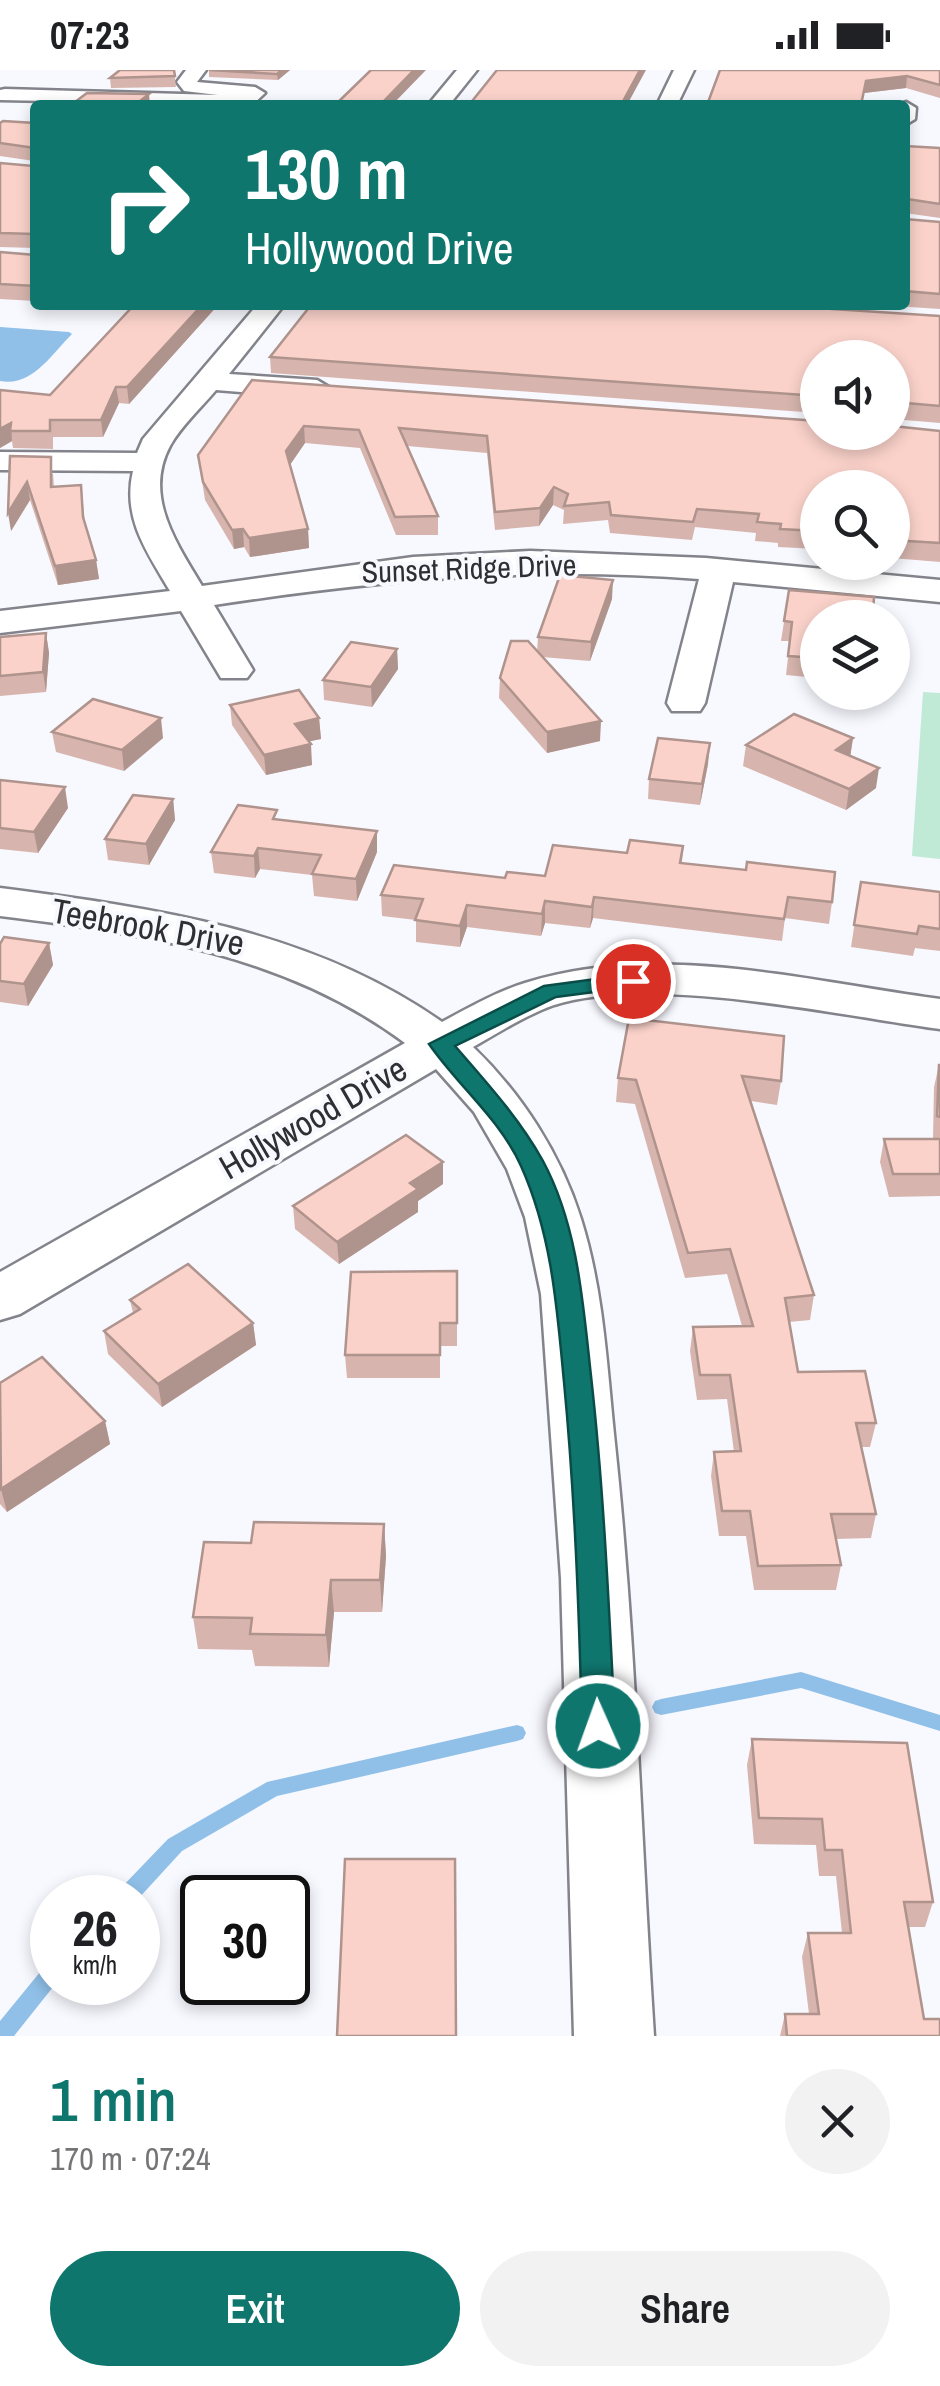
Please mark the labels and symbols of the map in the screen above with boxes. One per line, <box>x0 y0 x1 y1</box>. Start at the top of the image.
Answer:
street label: Sunset Ridge Drive <box>361 544 577 592</box>
street label: Teebrook Drive <box>48 886 248 967</box>
pin <box>591 939 676 1024</box>
street label: Hollywood Drive <box>211 1045 415 1190</box>
position arrow <box>546 1674 650 1778</box>
speed limit sign: 30 <box>180 1875 310 2005</box>

